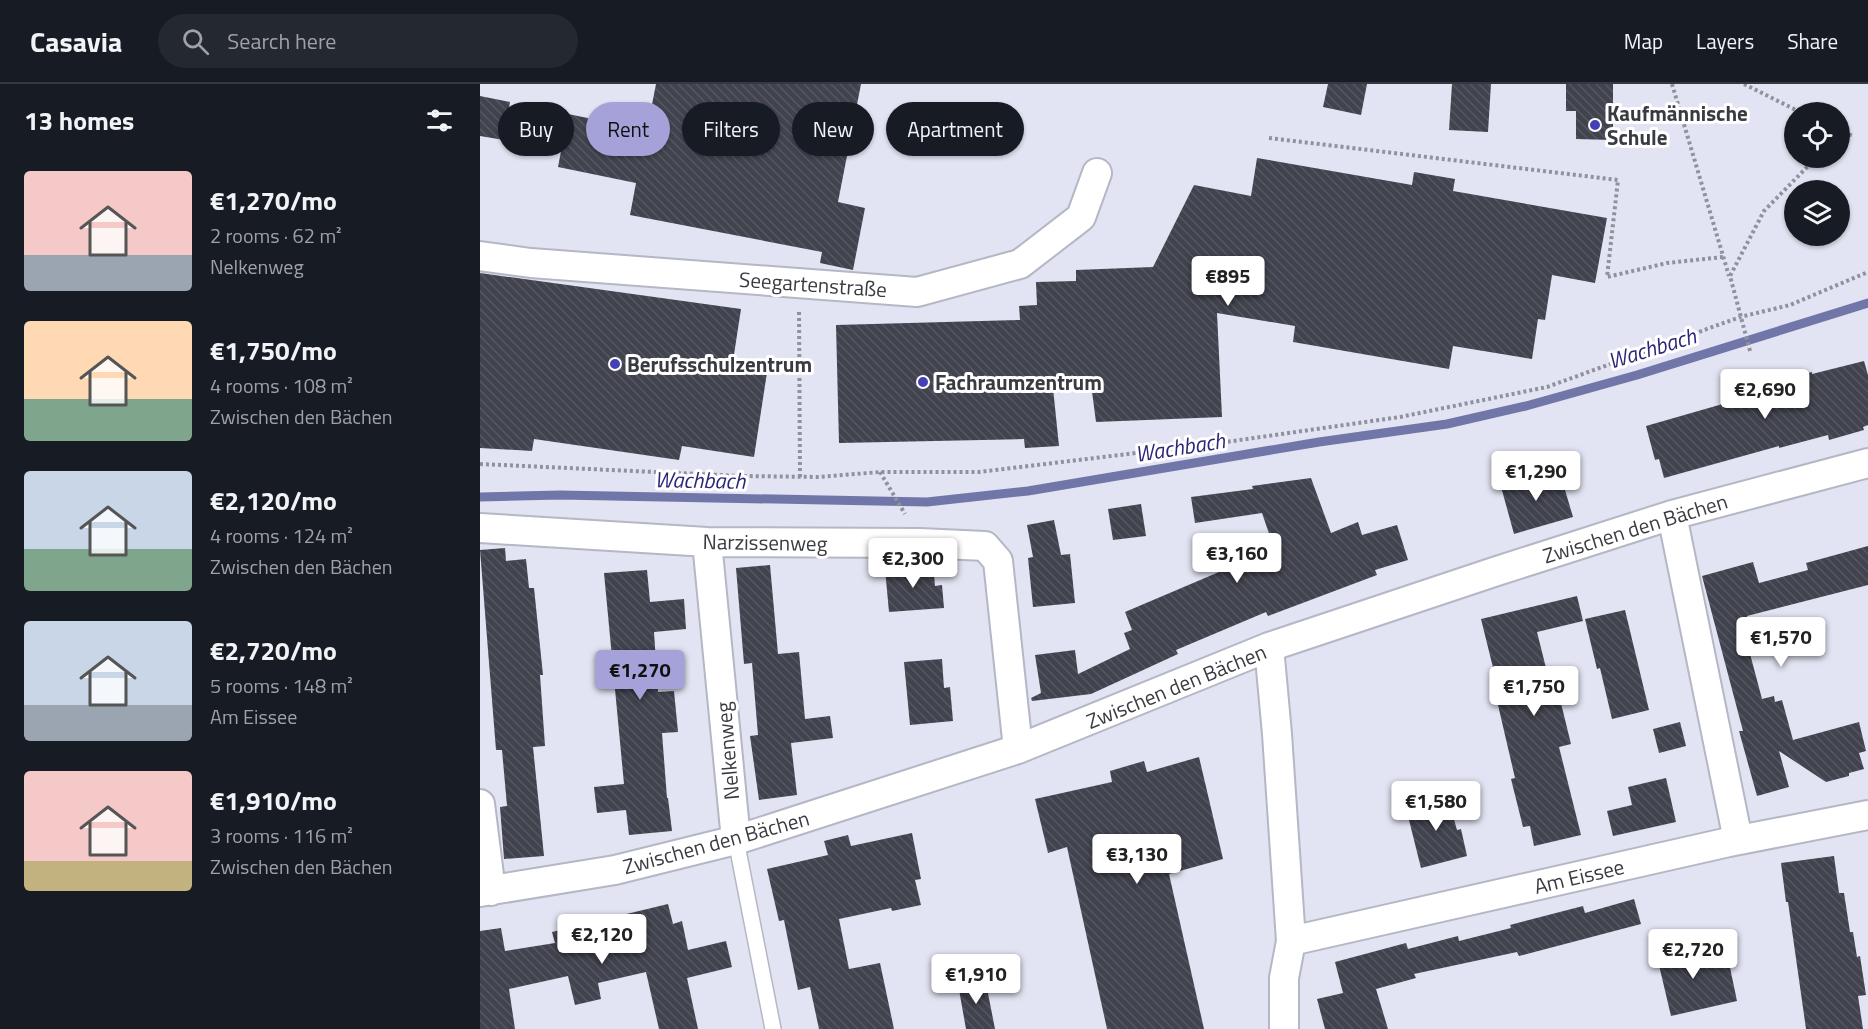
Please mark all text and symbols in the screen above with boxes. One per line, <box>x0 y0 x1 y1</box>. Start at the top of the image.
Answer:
search box <box>158 14 578 68</box>
text: Casavia <box>30 20 122 63</box>
text: Search here <box>227 24 336 58</box>
icon: search <box>179 25 212 58</box>
text: Map <box>1624 25 1663 57</box>
text: Layers <box>1696 25 1754 57</box>
text: Share <box>1787 25 1838 57</box>
place label: Kaufmännische Schule <box>1607 97 1748 153</box>
text: 13 homes <box>24 101 134 140</box>
chip: Buy <box>498 102 574 156</box>
chip: Rent <box>586 102 670 156</box>
chip: Filters <box>682 102 780 156</box>
chip: New <box>792 102 874 156</box>
chip: Apartment <box>886 102 1024 156</box>
map controls <box>1784 102 1850 246</box>
button: locate <box>1784 102 1850 168</box>
icon: filters <box>423 104 456 137</box>
marker: Kaufmännische Schule <box>1588 118 1602 132</box>
button: layers <box>1784 180 1850 246</box>
text: €1,270/mo <box>210 181 337 220</box>
icon: home <box>72 195 144 267</box>
text: 2 rooms · 62 m² <box>210 220 342 251</box>
text: Nelkenweg <box>210 251 304 282</box>
pin: €895 <box>1192 256 1264 307</box>
text: €895 <box>1206 260 1250 291</box>
street label: Seegartenstraße <box>738 263 888 305</box>
water label: Wachbach <box>1604 318 1701 377</box>
text: €1,750/mo <box>210 331 337 370</box>
icon: home <box>72 345 144 417</box>
place label: Berufsschulzentrum <box>627 348 812 380</box>
marker: Berufsschulzentrum <box>608 357 622 371</box>
place label: Fachraumzentrum <box>935 366 1102 398</box>
pin: €2,690 <box>1716 369 1814 420</box>
text: 4 rooms · 108 m² <box>210 370 353 401</box>
text: €2,690 <box>1734 373 1796 404</box>
marker: Fachraumzentrum <box>916 375 930 389</box>
text: Zwischen den Bächen <box>210 401 393 432</box>
water label: Wachbach <box>1133 423 1228 471</box>
pin: €1,290 <box>1487 451 1585 502</box>
text: €1,290 <box>1505 455 1567 486</box>
water label: Wachbach <box>654 462 747 498</box>
text: €2,120/mo <box>210 481 337 520</box>
street label: Zwischen den Bächen <box>1539 485 1731 571</box>
icon: home <box>72 495 144 567</box>
text: 4 rooms · 124 m² <box>210 520 353 551</box>
street label: Narzissenweg <box>702 525 828 559</box>
pin: €3,160 <box>1188 533 1286 584</box>
text: €3,160 <box>1206 537 1268 568</box>
pin: €2,300 <box>864 538 962 589</box>
text: €2,300 <box>882 542 944 573</box>
text: Zwischen den Bächen <box>210 551 393 582</box>
pin: €1,570 <box>1732 617 1830 668</box>
text: €1,570 <box>1750 621 1812 652</box>
text: €2,720/mo <box>210 631 337 670</box>
street label: Zwischen den Bächen <box>1081 635 1271 737</box>
icon: home <box>72 645 144 717</box>
pin: €1,270 <box>591 650 689 701</box>
text: €1,270 <box>609 654 671 685</box>
pin: €1,750 <box>1485 666 1583 717</box>
text: 5 rooms · 148 m² <box>210 670 353 701</box>
text: €1,750 <box>1503 670 1565 701</box>
street label: Nelkenweg <box>707 700 747 801</box>
text: Am Eissee <box>210 701 297 732</box>
text: €1,910/mo <box>210 781 337 820</box>
pin: €1,580 <box>1387 781 1485 832</box>
text: €1,580 <box>1405 785 1467 816</box>
icon: home <box>72 795 144 867</box>
street label: Zwischen den Bächen <box>619 802 813 882</box>
text: 3 rooms · 116 m² <box>210 820 353 851</box>
pin: €3,130 <box>1088 834 1186 885</box>
text: €3,130 <box>1106 838 1168 869</box>
street label: Am Eissee <box>1531 850 1627 902</box>
text: Zwischen den Bächen <box>210 851 393 882</box>
pin: €2,120 <box>553 914 651 965</box>
text: €2,120 <box>571 918 633 949</box>
pin: €2,720 <box>1644 929 1742 980</box>
text: €2,720 <box>1662 933 1724 964</box>
pin: €1,910 <box>927 954 1025 1005</box>
text: €1,910 <box>945 958 1007 989</box>

